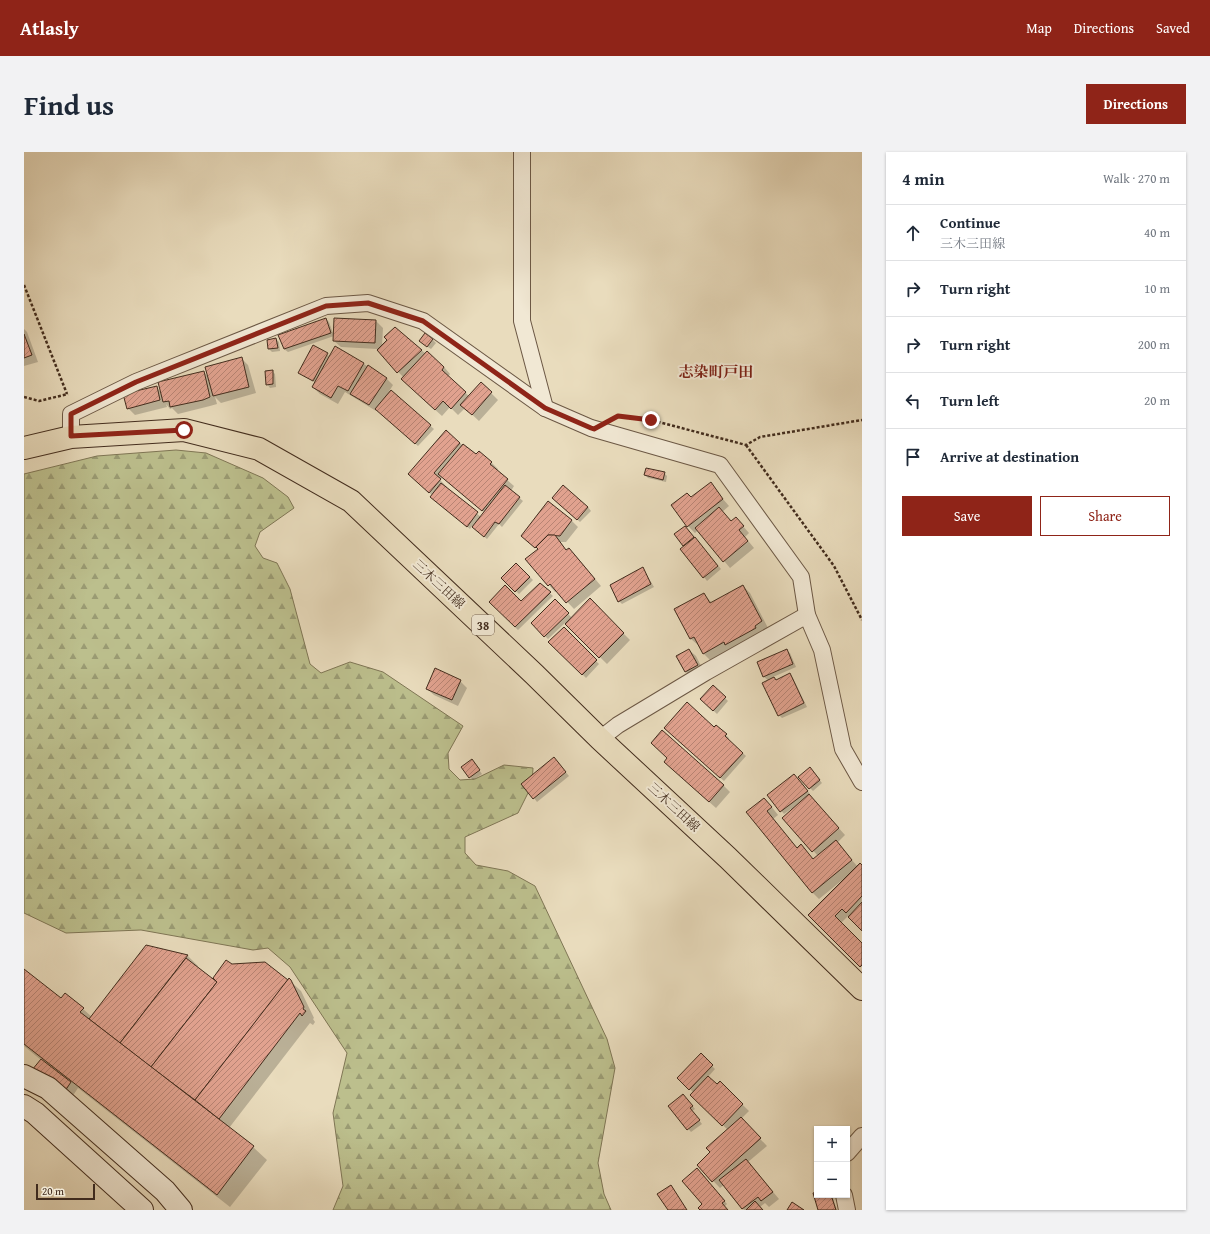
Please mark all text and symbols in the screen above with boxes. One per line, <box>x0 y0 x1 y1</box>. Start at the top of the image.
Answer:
text: Atlasly <box>20 14 79 42</box>
text: Map <box>1026 18 1052 38</box>
text: Directions <box>1074 18 1134 38</box>
text: Saved <box>1156 18 1190 38</box>
text: Find us <box>24 84 114 125</box>
button: Directions <box>1086 84 1186 124</box>
text: 4 min <box>902 166 944 191</box>
text: Walk · 270 m <box>1103 169 1170 188</box>
text: Continue <box>940 212 1001 233</box>
icon: ahead <box>902 222 924 244</box>
text: 40 m <box>1144 223 1170 242</box>
text: 三木三田線 <box>940 234 1005 253</box>
icon: right <box>902 278 924 300</box>
text: Turn right <box>940 278 1011 299</box>
text: 10 m <box>1144 279 1170 298</box>
icon: right <box>902 334 924 356</box>
text: Turn right <box>940 334 1011 355</box>
text: 200 m <box>1138 335 1170 354</box>
district label: 志染町戸田 <box>678 361 754 382</box>
icon: left <box>902 390 924 412</box>
text: Turn left <box>940 390 999 411</box>
text: 20 m <box>1144 391 1170 410</box>
route end <box>642 411 660 429</box>
route start <box>175 421 193 439</box>
icon: arrive <box>902 446 924 468</box>
text: Arrive at destination <box>940 446 1079 467</box>
button: Save <box>902 496 1032 536</box>
button: Share <box>1040 496 1170 536</box>
street label: 三木三田線 <box>409 555 469 613</box>
road number: 38 <box>472 615 494 635</box>
street label: 三木三田線 <box>644 778 704 836</box>
map controls <box>814 1126 850 1198</box>
button: + <box>814 1126 850 1162</box>
button: − <box>814 1162 850 1198</box>
scale bar <box>36 1182 95 1201</box>
text: 20 m <box>42 1183 64 1199</box>

